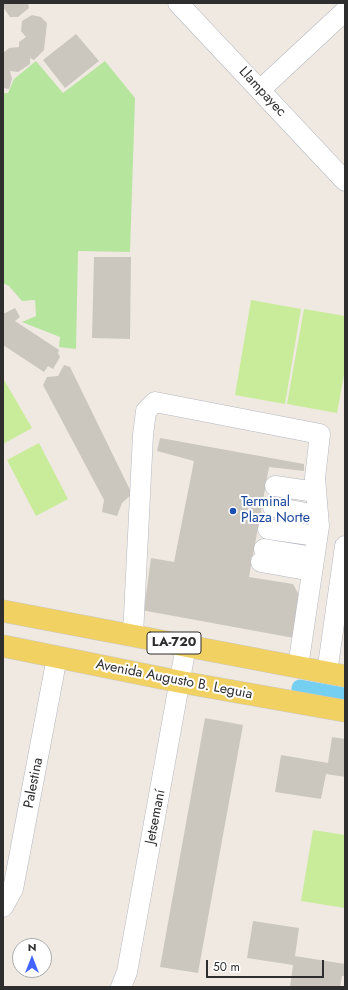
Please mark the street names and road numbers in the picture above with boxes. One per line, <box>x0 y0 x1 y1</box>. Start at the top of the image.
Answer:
street label: Llampayec <box>235 64 289 120</box>
road number: LA-720 <box>147 632 201 654</box>
street label: Avenida Augusto B. Leguia <box>94 657 254 703</box>
street label: Palestina <box>21 756 47 810</box>
street label: Jetsemaní <box>142 788 170 846</box>

